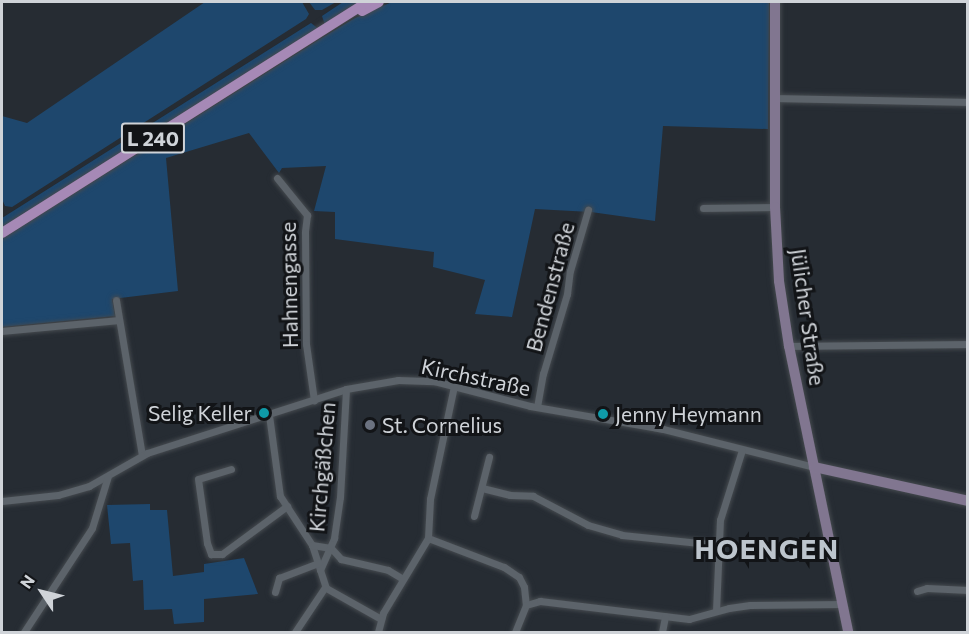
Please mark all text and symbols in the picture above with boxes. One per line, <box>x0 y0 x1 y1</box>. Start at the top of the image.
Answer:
road number: L 240 <box>120 121 186 155</box>
street label: Bendenstraße <box>521 220 579 354</box>
street label: Hahnengasse <box>275 222 303 348</box>
street label: Jülicher Straße <box>786 247 830 387</box>
street label: Kirchstraße <box>419 353 533 401</box>
place label: Selig Keller <box>148 400 252 426</box>
street label: Kirchgäßchen <box>304 401 340 533</box>
place label: Jenny Heymann <box>615 401 762 427</box>
marker: Selig Keller <box>257 406 271 420</box>
marker: Jenny Heymann <box>596 407 610 421</box>
place label: St. Cornelius <box>382 412 502 438</box>
marker: St. Cornelius <box>363 418 377 432</box>
district label: HOENGEN <box>694 533 840 565</box>
north arrow <box>12 562 72 622</box>
text: N <box>16 571 38 592</box>

